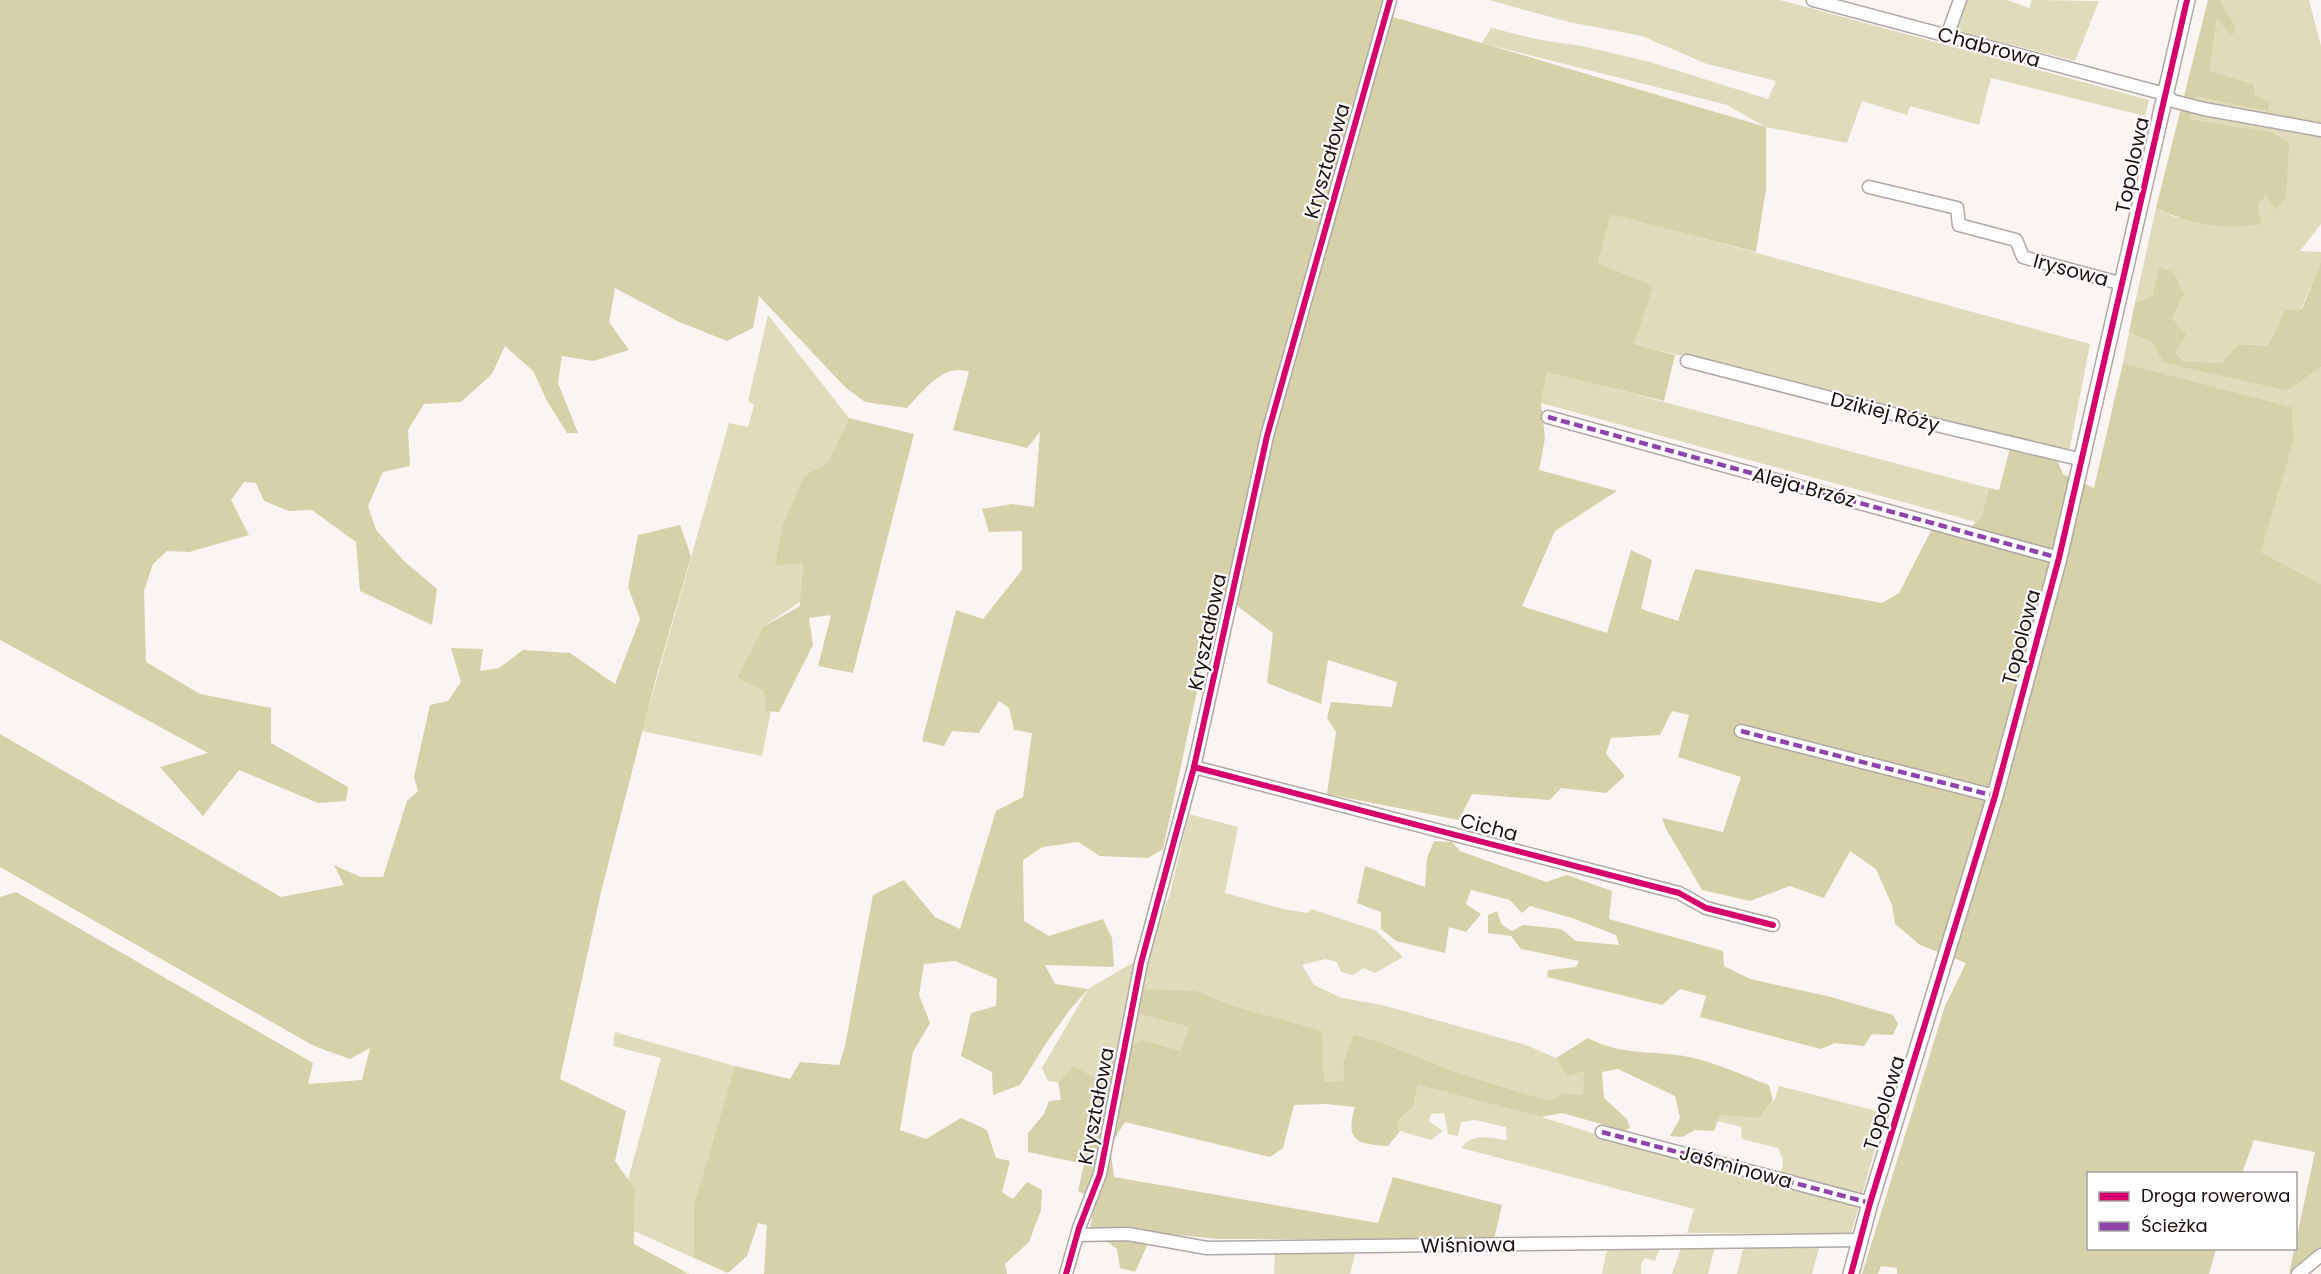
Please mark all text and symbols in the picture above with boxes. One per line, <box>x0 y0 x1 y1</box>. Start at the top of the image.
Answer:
street label: Chabrowa <box>1934 20 2044 74</box>
street label: Kryształowa <box>1297 100 1357 222</box>
street label: Topolowa <box>2108 114 2156 216</box>
street label: Irysowa <box>2030 247 2112 293</box>
street label: Dzikiej Róży <box>1828 385 1942 439</box>
street label: Aleja Brzóz <box>1749 460 1859 514</box>
street label: Kryształowa <box>1181 571 1233 693</box>
street label: Topolowa <box>1995 586 2047 688</box>
street label: Cicha <box>1457 806 1521 848</box>
street label: Kryształowa <box>1071 1045 1121 1167</box>
street label: Topolowa <box>1856 1052 1912 1154</box>
street label: Jaśminowa <box>1677 1139 1795 1195</box>
legend <box>2087 1172 2297 1250</box>
text: Droga rowerowa <box>2141 1183 2290 1208</box>
text: Ścieżka <box>2141 1213 2208 1238</box>
street label: Wiśniowa <box>1420 1230 1516 1260</box>

